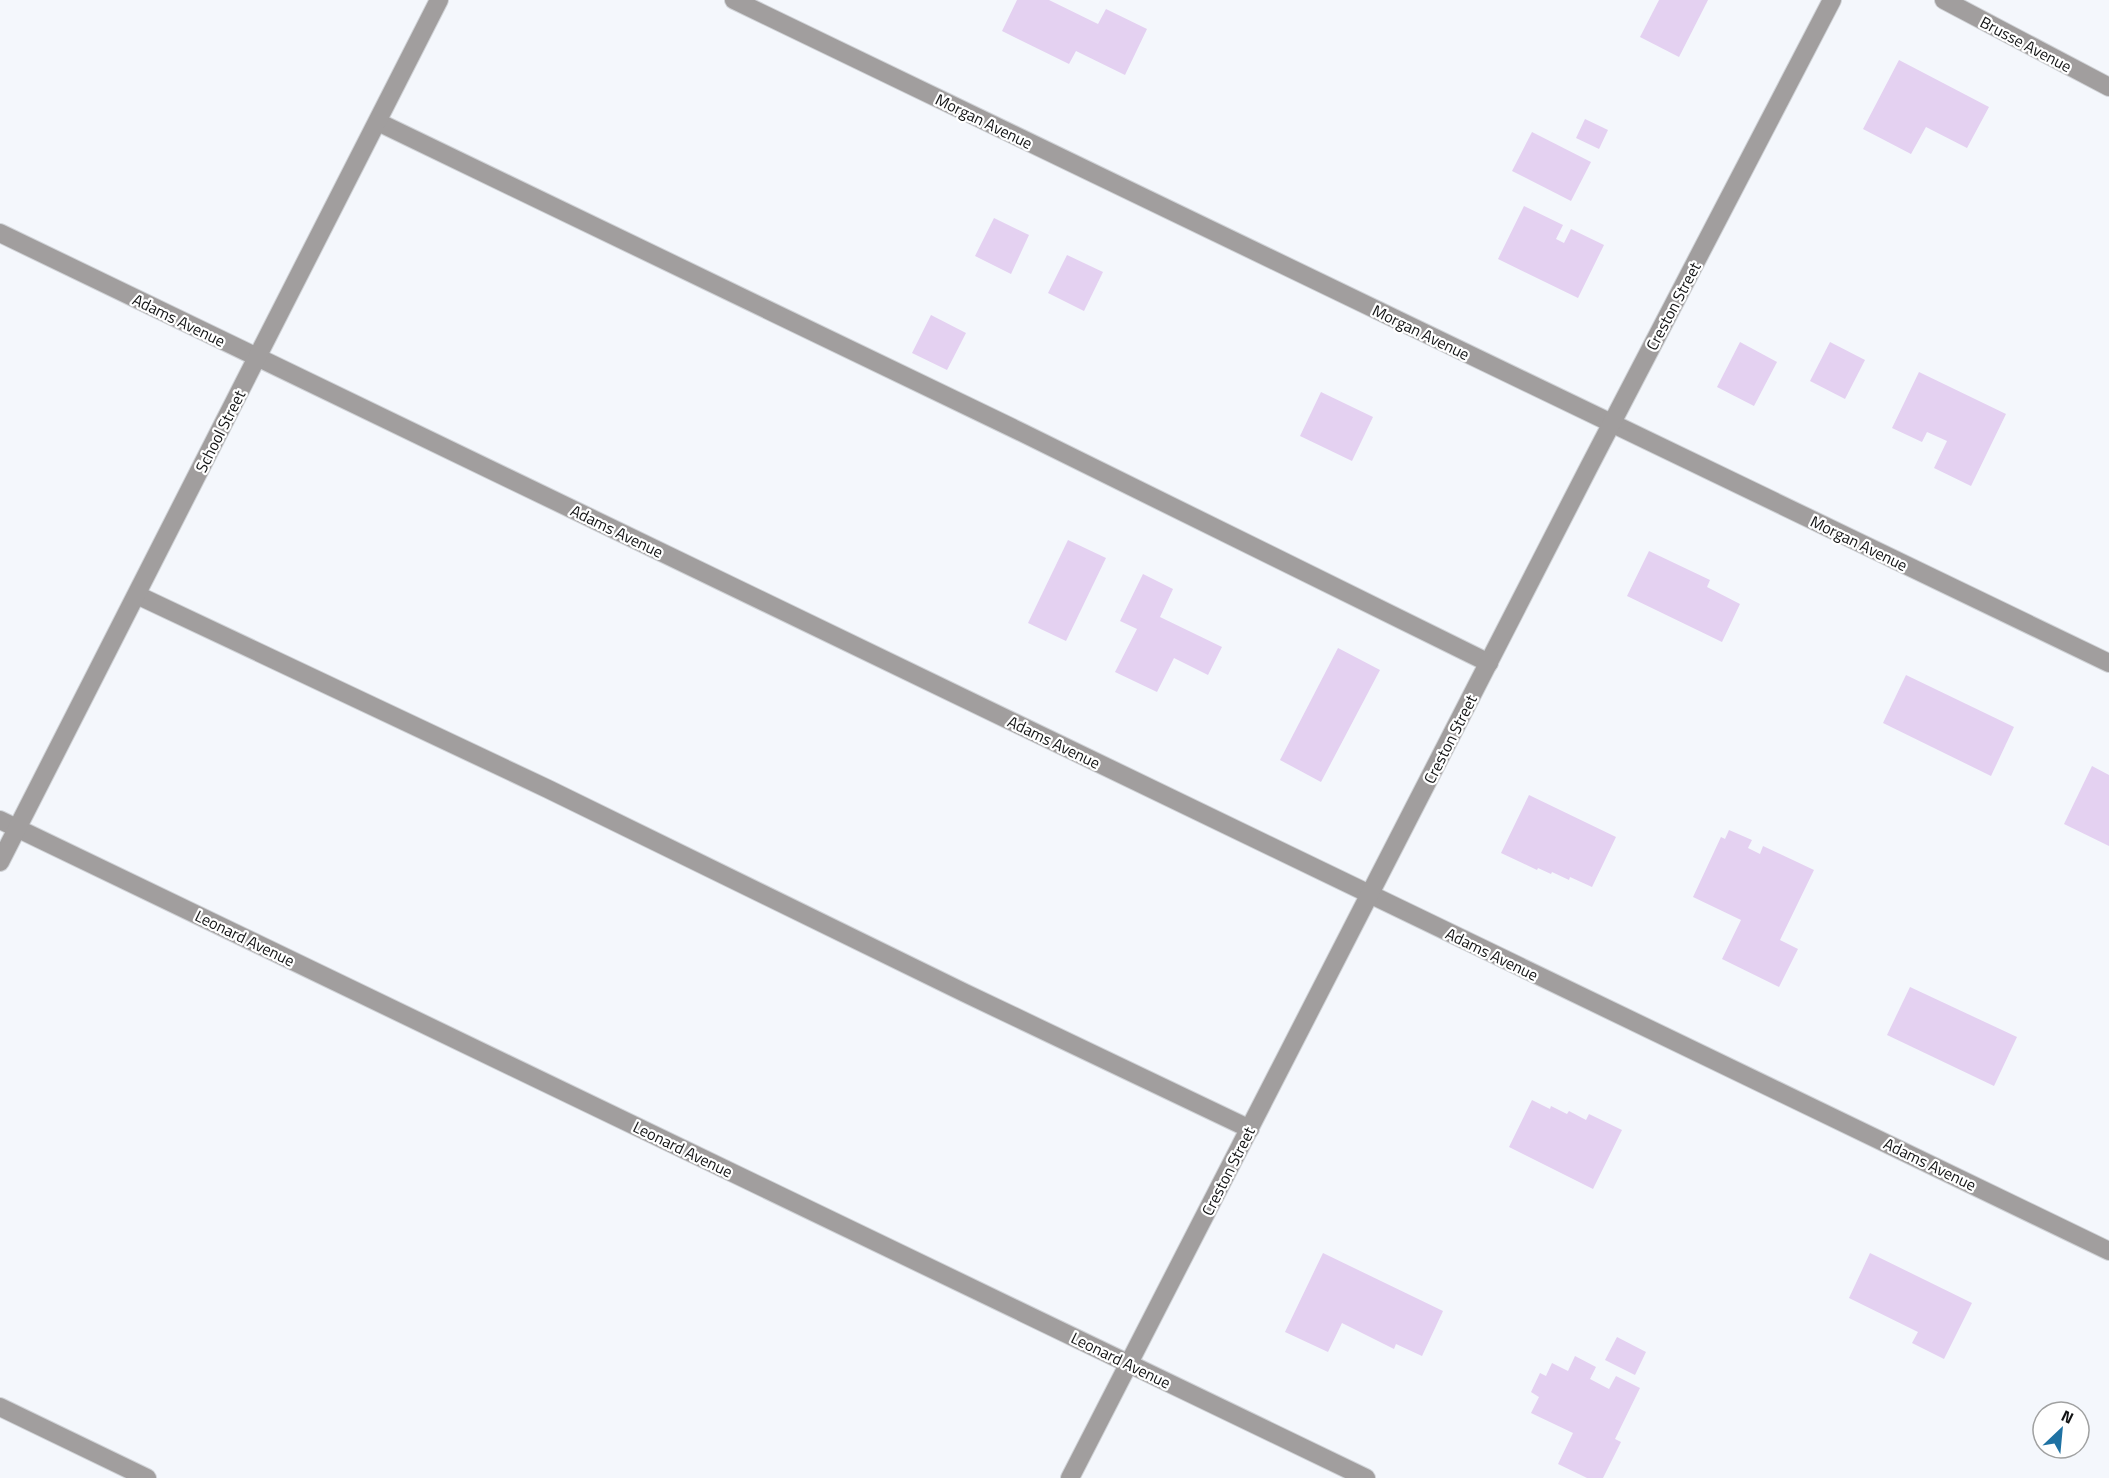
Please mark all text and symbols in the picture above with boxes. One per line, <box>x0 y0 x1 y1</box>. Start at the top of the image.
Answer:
street label: Brusse Avenue <box>1976 10 2076 78</box>
street label: Morgan Avenue <box>931 87 1037 155</box>
street label: Creston Street <box>1640 257 1707 354</box>
street label: Adams Avenue <box>129 287 229 353</box>
street label: Morgan Avenue <box>1368 298 1474 366</box>
street label: School Street <box>189 385 251 476</box>
street label: Adams Avenue <box>567 498 667 564</box>
street label: Morgan Avenue <box>1806 509 1912 577</box>
street label: Creston Street <box>1417 690 1483 788</box>
street label: Adams Avenue <box>1004 709 1104 775</box>
street label: Leonard Avenue <box>191 904 299 972</box>
street label: Adams Avenue <box>1442 921 1542 987</box>
street label: Leonard Avenue <box>629 1115 737 1183</box>
street label: Creston Street <box>1195 1122 1261 1220</box>
street label: Adams Avenue <box>1880 1131 1980 1197</box>
street label: Leonard Avenue <box>1067 1326 1175 1394</box>
north arrow <box>2031 1400 2091 1460</box>
text: N <box>2057 1403 2078 1430</box>

